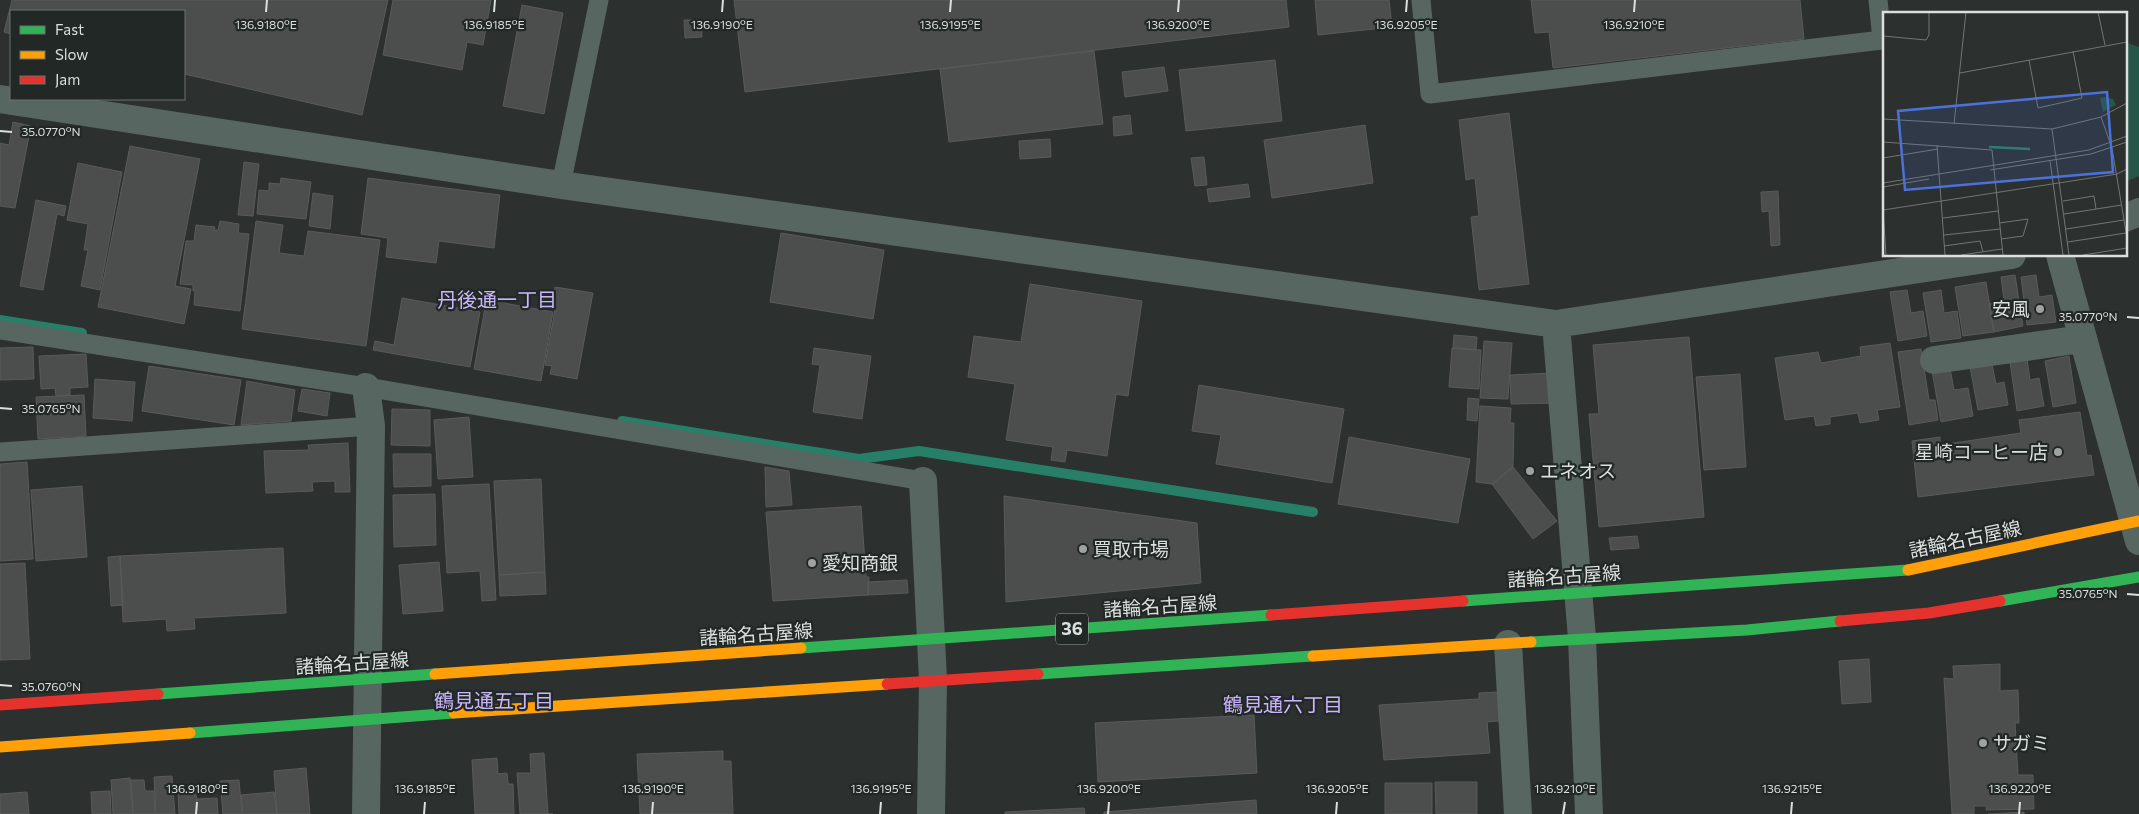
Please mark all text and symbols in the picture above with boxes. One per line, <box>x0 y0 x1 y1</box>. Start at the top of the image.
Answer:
legend <box>10 10 185 100</box>
inset map <box>1883 12 2126 256</box>
text: 136.9180°E <box>235 17 297 31</box>
text: 136.9185°E <box>463 17 525 31</box>
text: 136.9190°E <box>691 17 753 31</box>
text: 136.9195°E <box>919 17 981 31</box>
text: 136.9200°E <box>1146 17 1210 31</box>
text: 136.9205°E <box>1374 17 1438 31</box>
text: 136.9210°E <box>1603 17 1665 31</box>
text: Fast <box>55 20 84 38</box>
text: Slow <box>55 45 88 63</box>
text: Jam <box>55 70 80 88</box>
text: 35.0770°N <box>21 124 81 138</box>
district label: 丹後通一丁目 <box>437 287 557 311</box>
place label: 安風 <box>1992 297 2030 320</box>
marker: 安風 <box>2034 303 2046 315</box>
text: 35.0770°N <box>2058 309 2118 323</box>
text: 35.0765°N <box>21 401 81 415</box>
place label: 星崎コーヒー店 <box>1915 440 2048 463</box>
marker: 星崎コーヒー店 <box>2052 446 2064 458</box>
place label: エネオス <box>1540 459 1616 482</box>
marker: エネオス <box>1524 465 1536 477</box>
street label: 諸輪名古屋線 <box>1907 515 2023 562</box>
place label: 買取市場 <box>1093 537 1169 560</box>
marker: 買取市場 <box>1077 543 1089 555</box>
place label: 愛知商銀 <box>822 551 898 574</box>
marker: 愛知商銀 <box>806 557 818 569</box>
street label: 諸輪名古屋線 <box>1506 560 1622 591</box>
text: 35.0765°N <box>2058 586 2118 600</box>
street label: 諸輪名古屋線 <box>1102 590 1218 621</box>
road number: 36 <box>1056 614 1088 644</box>
street label: 諸輪名古屋線 <box>698 618 814 649</box>
street label: 諸輪名古屋線 <box>294 647 410 678</box>
text: 35.0760°N <box>21 679 81 693</box>
district label: 鶴見通五丁目 <box>434 688 554 712</box>
district label: 鶴見通六丁目 <box>1223 692 1343 716</box>
place label: サガミ <box>1993 731 2050 754</box>
marker: サガミ <box>1977 737 1989 749</box>
text: 136.9180°E <box>166 781 228 795</box>
text: 136.9185°E <box>394 781 456 795</box>
text: 136.9190°E <box>622 781 684 795</box>
text: 136.9195°E <box>850 781 912 795</box>
text: 136.9200°E <box>1077 781 1141 795</box>
text: 136.9205°E <box>1305 781 1369 795</box>
text: 136.9210°E <box>1534 781 1596 795</box>
text: 136.9215°E <box>1762 781 1822 795</box>
text: 136.9220°E <box>1989 781 2051 795</box>

